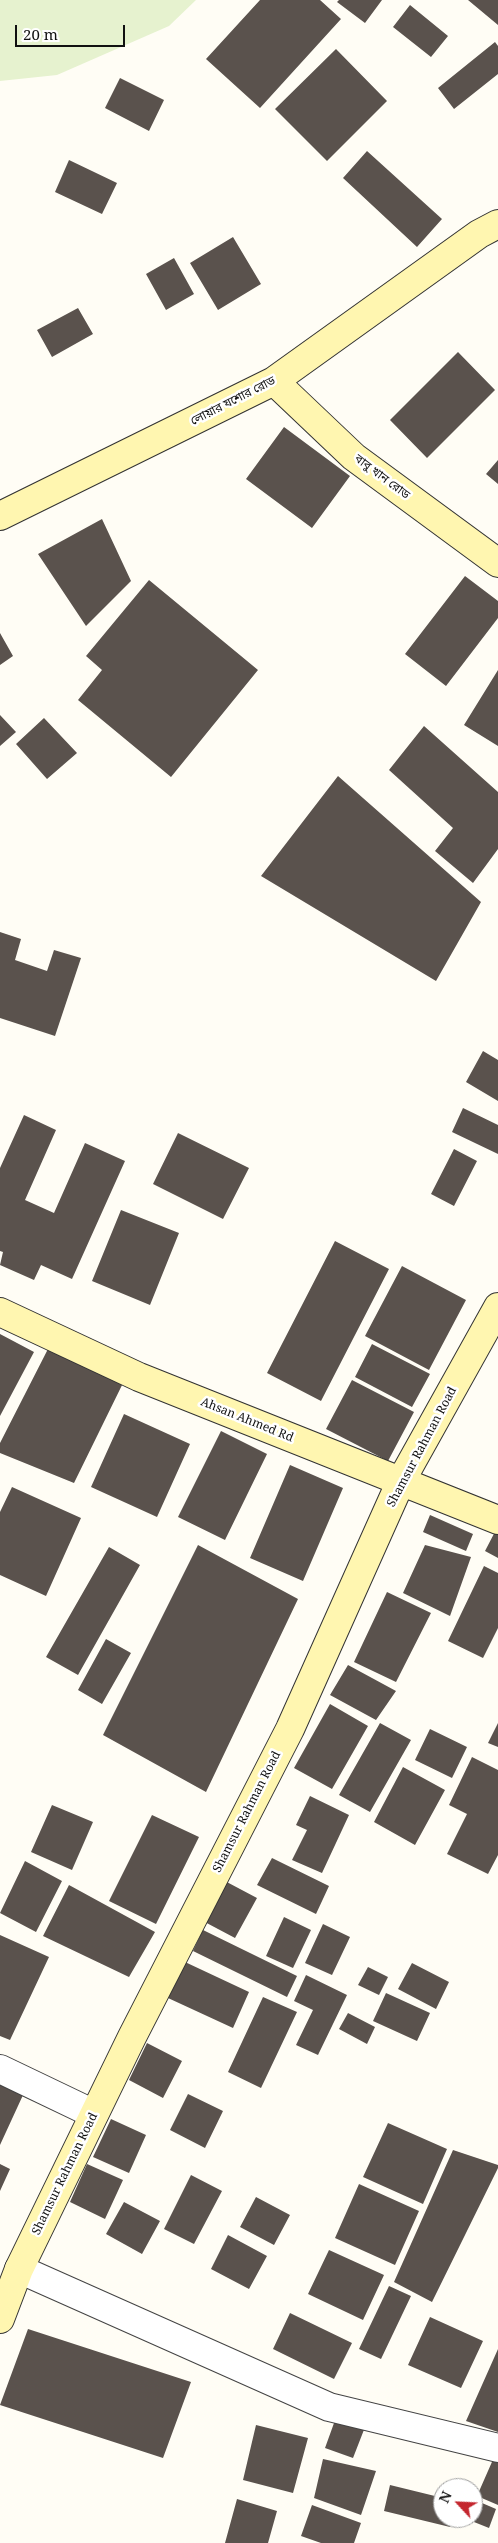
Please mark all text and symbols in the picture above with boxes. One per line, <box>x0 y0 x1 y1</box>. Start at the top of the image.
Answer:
scale bar <box>18 15 128 47</box>
text: 20 m <box>23 24 58 44</box>
street label: লোয়ার যশোর রোড <box>188 373 278 429</box>
street label: বাবু খান রোড <box>352 452 412 502</box>
street label: Shamsur Rahman Road <box>384 1384 460 1510</box>
street label: Ahsan Ahmed Rd <box>199 1395 295 1445</box>
street label: Shamsur Rahman Road <box>210 1749 284 1875</box>
street label: Shamsur Rahman Road <box>29 2111 101 2237</box>
north arrow <box>433 2478 483 2528</box>
text: N <box>434 2488 456 2506</box>

